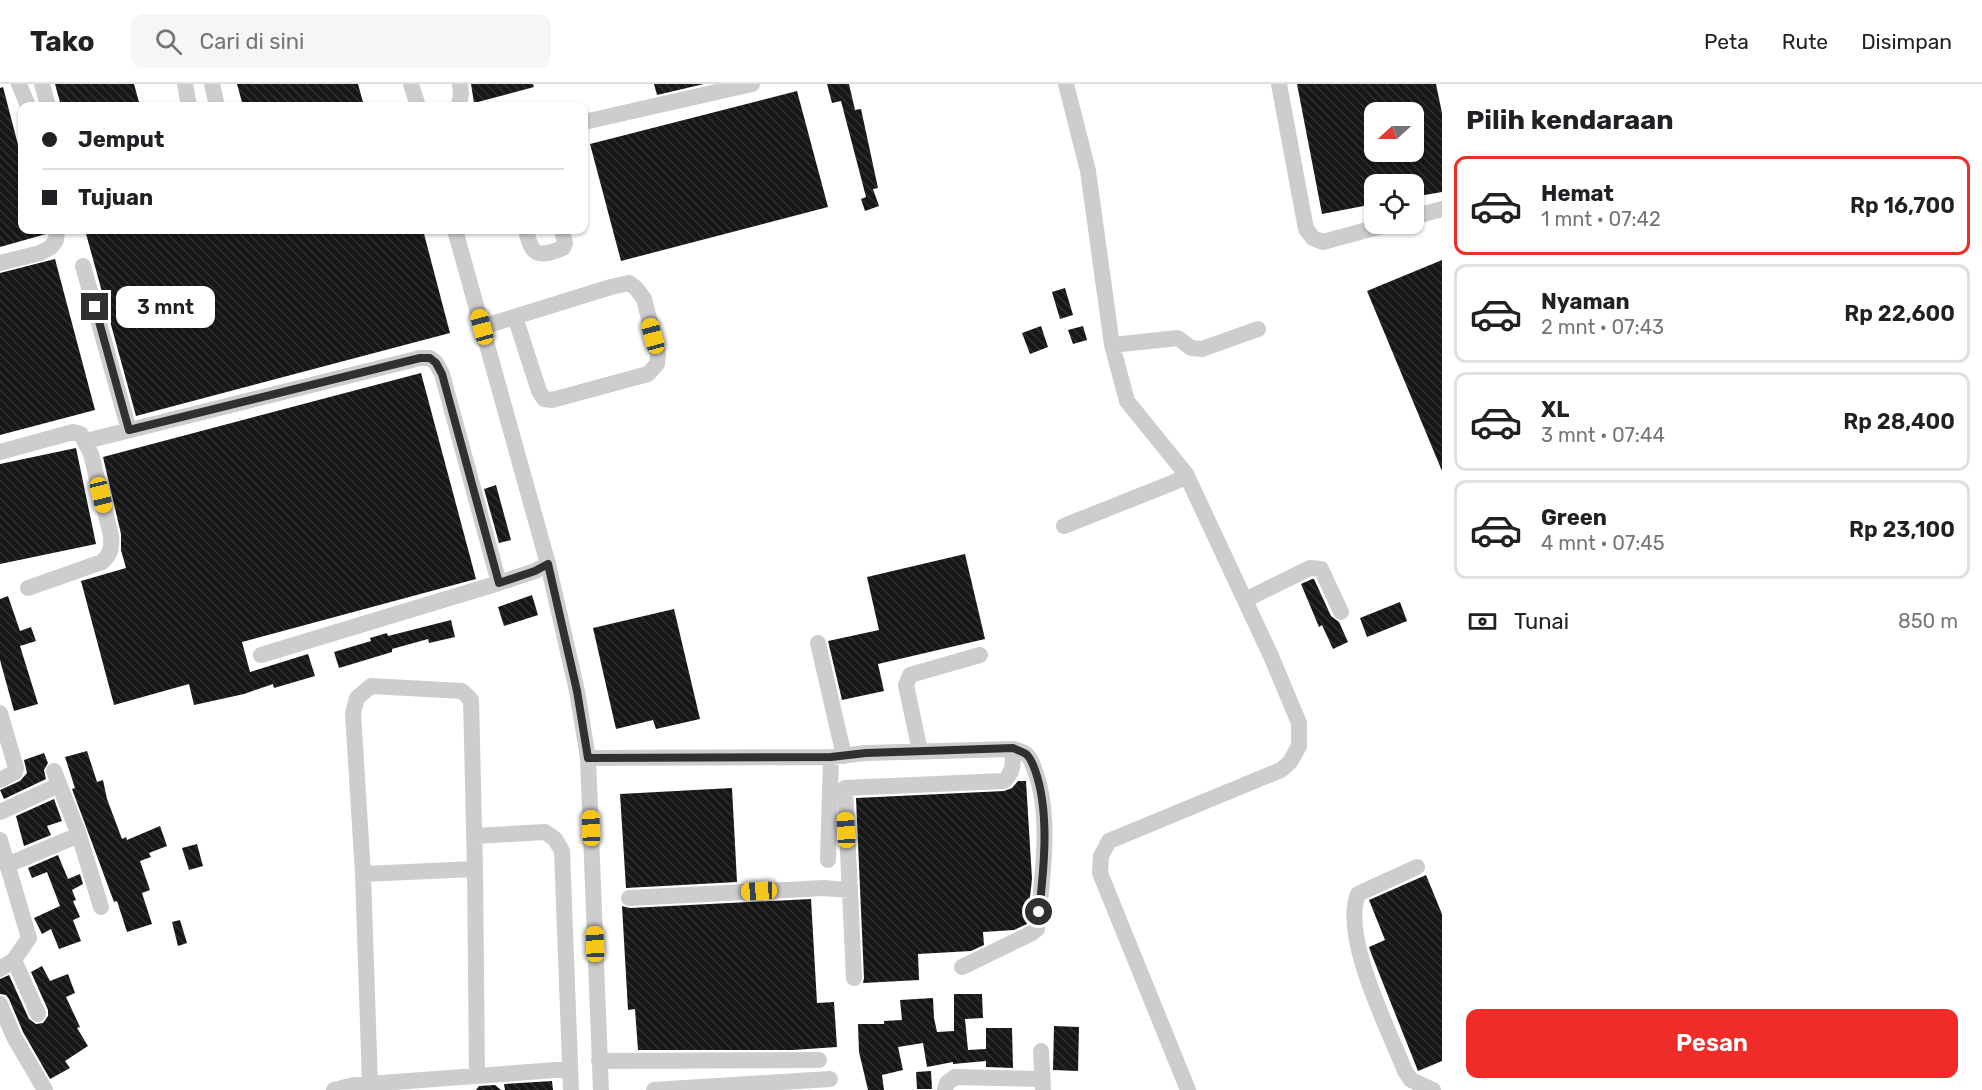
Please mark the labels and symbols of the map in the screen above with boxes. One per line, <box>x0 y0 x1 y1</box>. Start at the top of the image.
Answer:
north arrow <box>1364 102 1424 162</box>
callout: 3 mnt <box>116 286 215 328</box>
route end <box>81 293 108 320</box>
car <box>469 307 495 347</box>
car <box>640 316 666 356</box>
car <box>88 475 114 515</box>
car <box>581 810 601 846</box>
car <box>836 812 856 848</box>
car <box>741 881 777 901</box>
route start <box>1025 898 1052 925</box>
car <box>585 926 605 962</box>

